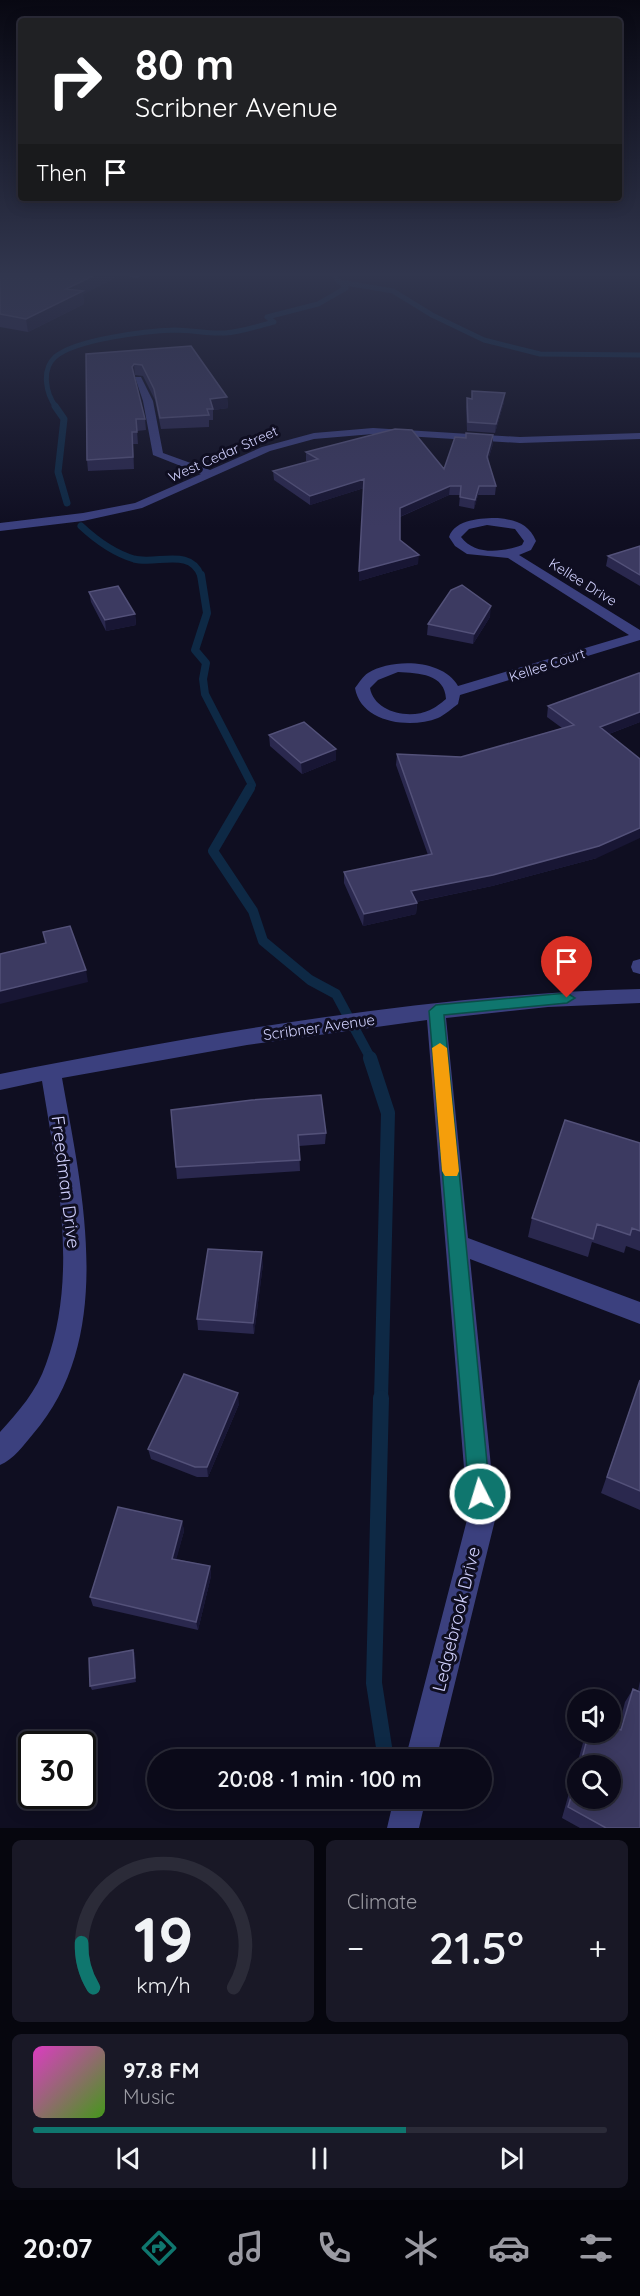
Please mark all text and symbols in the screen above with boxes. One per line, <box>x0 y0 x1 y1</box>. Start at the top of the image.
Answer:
text: 80 m <box>135 38 234 91</box>
icon: right <box>36 42 114 120</box>
text: Scribner Avenue <box>135 90 338 124</box>
icon: arrive <box>99 156 132 189</box>
text: Then <box>36 159 87 187</box>
street label: West Cedar Street <box>166 422 281 486</box>
street label: Kellee Drive <box>546 554 620 610</box>
street label: Kellee Court <box>507 644 587 686</box>
pin <box>541 936 592 998</box>
icon: arrive <box>550 945 583 978</box>
street label: Scribner Avenue <box>262 1010 376 1044</box>
street label: Freedman Drive <box>46 1114 86 1250</box>
position arrow <box>448 1462 512 1526</box>
street label: Ledgebrook Drive <box>427 1544 485 1694</box>
map controls <box>567 1689 621 1809</box>
button: sound <box>567 1689 621 1743</box>
speed limit sign: 30 <box>18 1731 96 1809</box>
button: search <box>567 1755 621 1809</box>
text: 20:08 · 1 min · 100 m <box>217 1765 422 1793</box>
text: Climate <box>347 1889 417 1914</box>
text: 19 <box>133 1900 193 1978</box>
text: 21.5° <box>429 1919 524 1975</box>
text: − <box>347 1927 364 1968</box>
text: + <box>588 1927 607 1968</box>
text: km/h <box>136 1972 190 1998</box>
text: 97.8 FM <box>123 2056 199 2084</box>
text: Music <box>123 2084 175 2109</box>
icon: previous <box>112 2142 145 2175</box>
icon: pause <box>303 2142 336 2175</box>
icon: next <box>495 2142 528 2175</box>
icon: directions <box>138 2227 180 2269</box>
icon: music <box>225 2227 267 2269</box>
icon: phone <box>313 2227 355 2269</box>
icon: climate <box>400 2227 442 2269</box>
icon: car <box>488 2227 530 2269</box>
icon: filters <box>575 2227 617 2269</box>
text: 20:07 <box>23 2231 92 2265</box>

